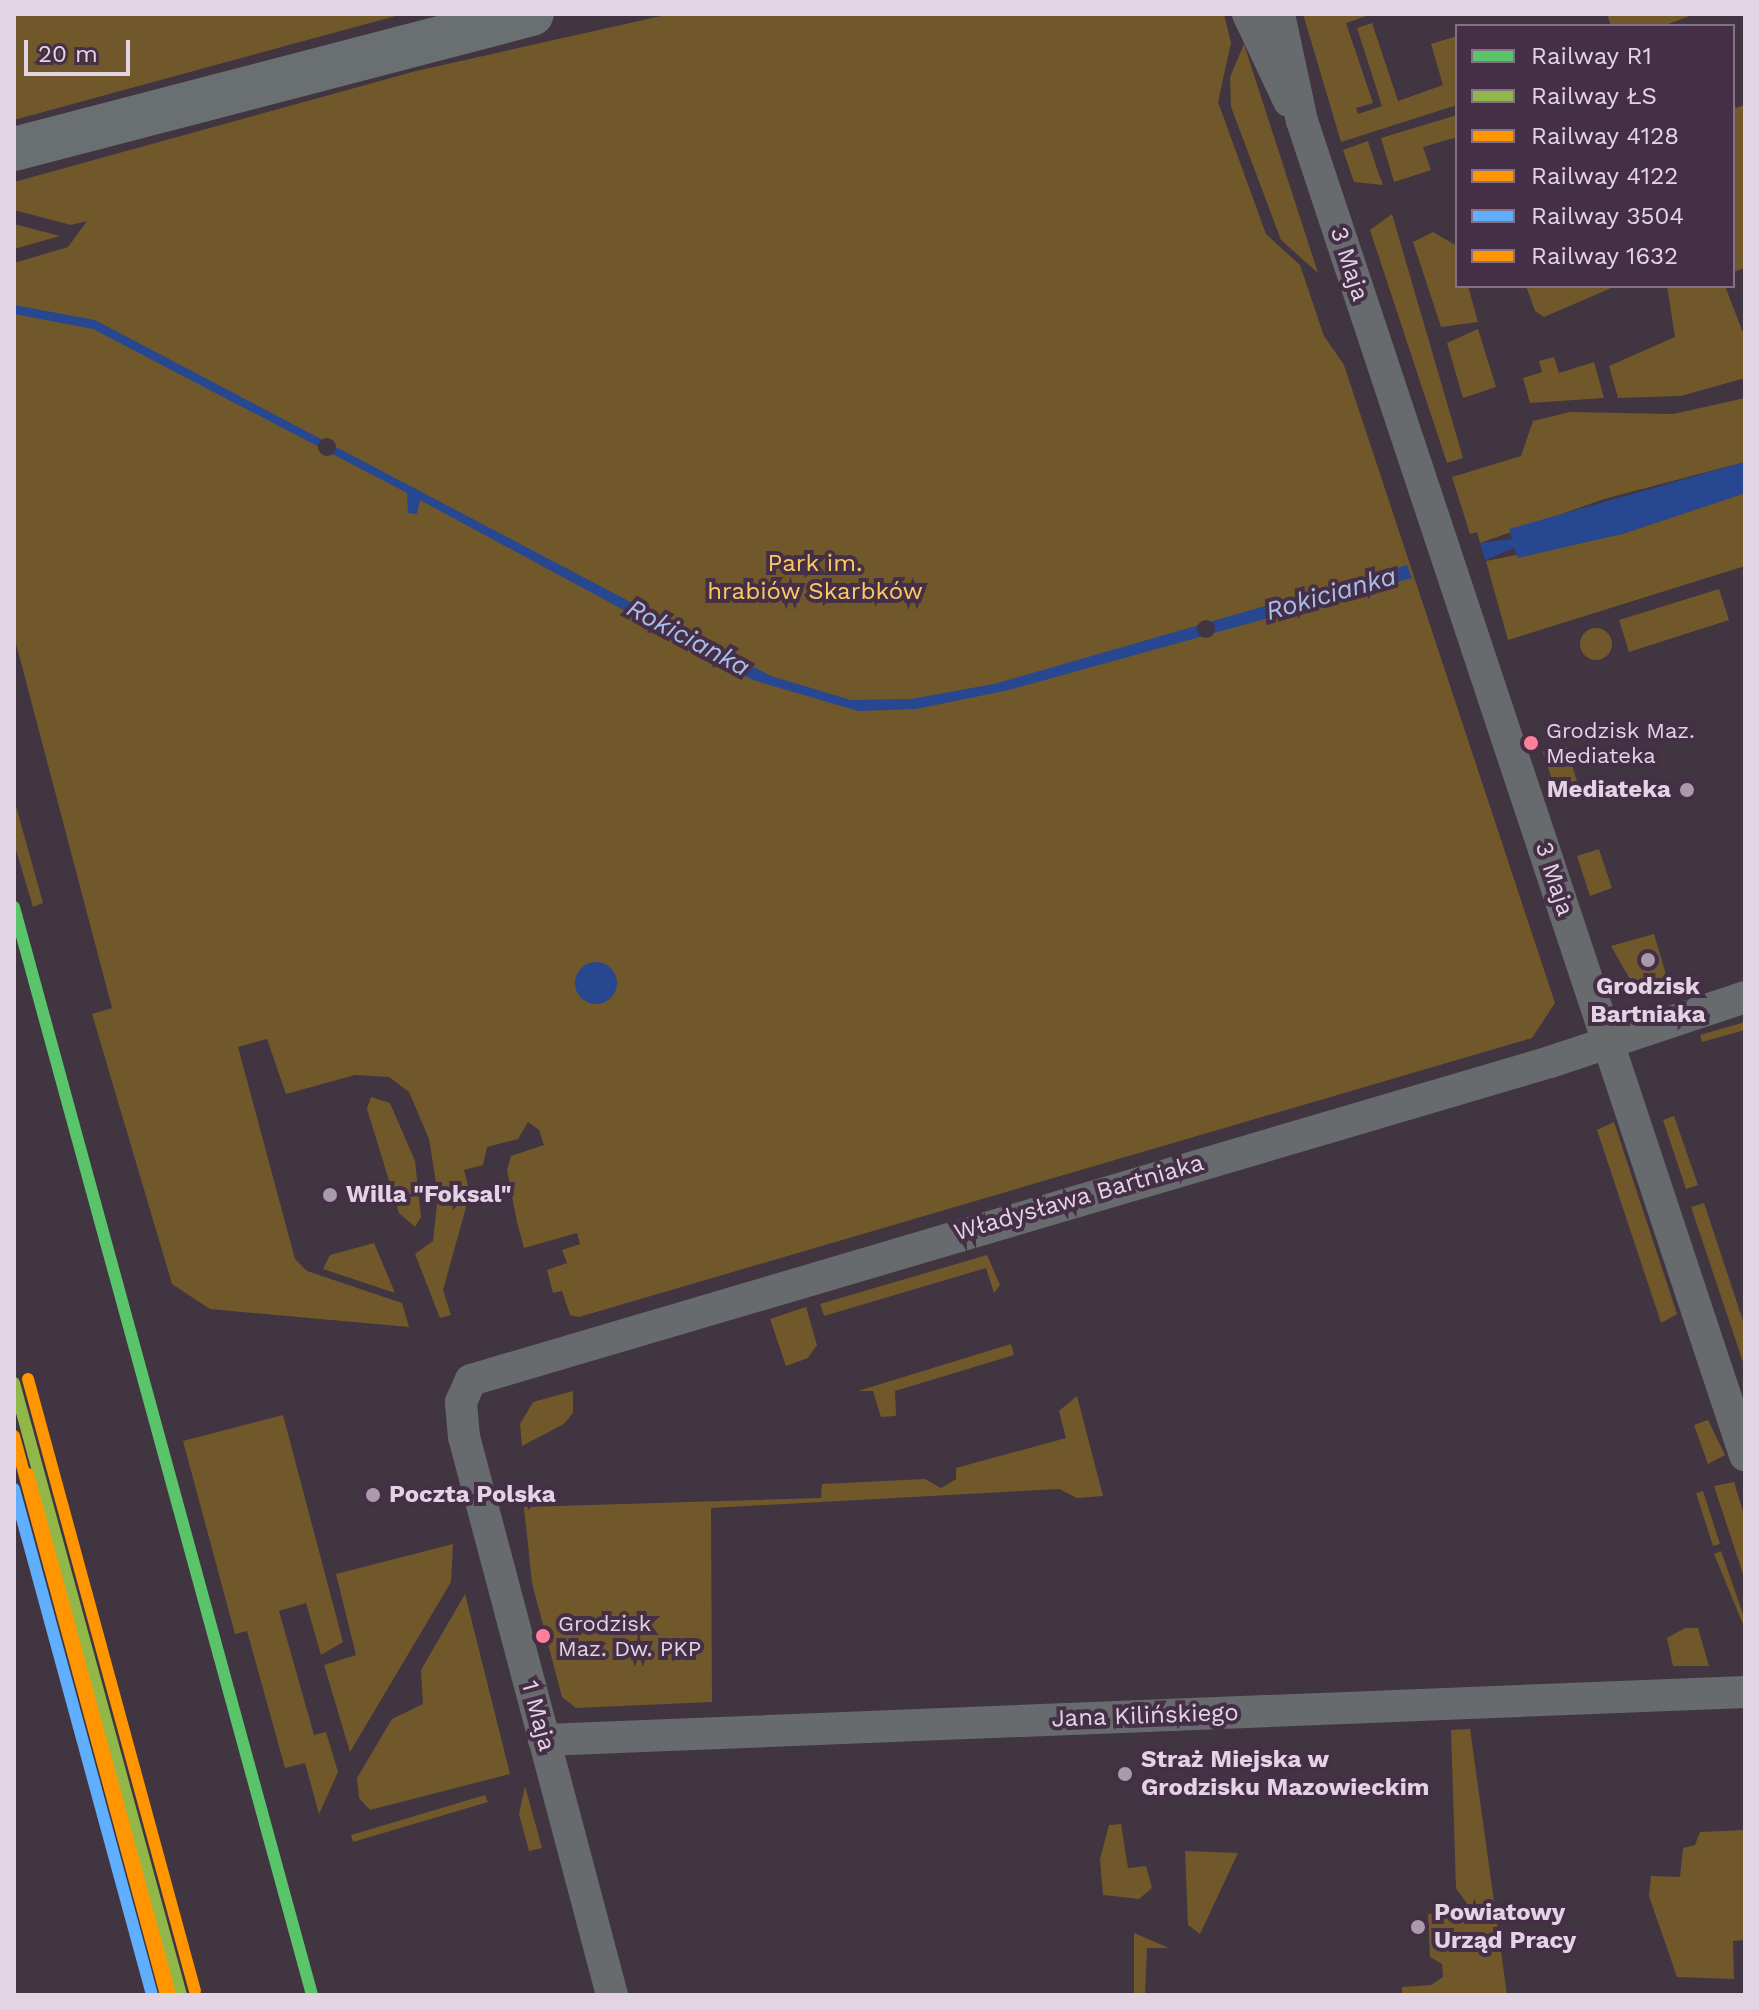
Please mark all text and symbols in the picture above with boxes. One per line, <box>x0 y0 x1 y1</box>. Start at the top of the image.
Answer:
scale bar <box>28 24 134 74</box>
legend <box>1455 24 1735 288</box>
text: 20 m <box>38 40 98 68</box>
text: Railway R1 <box>1531 42 1652 70</box>
text: Railway ŁS <box>1531 82 1657 110</box>
text: Railway 4128 <box>1531 122 1679 150</box>
text: Railway 4122 <box>1531 162 1678 190</box>
text: Railway 3504 <box>1531 202 1684 230</box>
street label: 3 Maja <box>1324 223 1374 305</box>
text: Railway 1632 <box>1531 242 1678 270</box>
park label: Park im. hrabiów Skarbków <box>707 550 923 606</box>
water label: Rokicianka <box>1262 560 1400 628</box>
water label: Rokicianka <box>621 593 755 683</box>
place label: Grodzisk Maz. Mediateka <box>1546 717 1695 768</box>
marker: Grodzisk Maz. Mediateka <box>1523 735 1539 751</box>
place label: Mediateka <box>1547 776 1671 804</box>
marker: Mediateka <box>1678 781 1696 799</box>
street label: 3 Maja <box>1529 838 1579 920</box>
marker: Grodzisk Bartniaka <box>1639 951 1657 969</box>
place label: Grodzisk Bartniaka <box>1590 973 1706 1029</box>
street label: Władysława Bartniaka <box>951 1148 1207 1248</box>
place label: Willa "Foksal" <box>346 1181 512 1209</box>
marker: Willa "Foksal" <box>321 1186 339 1204</box>
place label: Poczta Polska <box>389 1481 556 1509</box>
marker: Poczta Polska <box>364 1486 382 1504</box>
place label: Grodzisk Maz. Dw. PKP <box>558 1610 701 1662</box>
marker: Grodzisk Maz. Dw. PKP <box>535 1628 551 1644</box>
street label: 1 Maja <box>515 1678 561 1754</box>
street label: Jana Kilińskiego <box>1051 1698 1239 1734</box>
place label: Straż Miejska w Grodzisku Mazowieckim <box>1141 1746 1429 1802</box>
marker: Straż Miejska w Grodzisku Mazowieckim <box>1116 1765 1134 1783</box>
place label: Powiatowy Urząd Pracy <box>1434 1899 1576 1955</box>
marker: Powiatowy Urząd Pracy <box>1409 1918 1427 1936</box>

